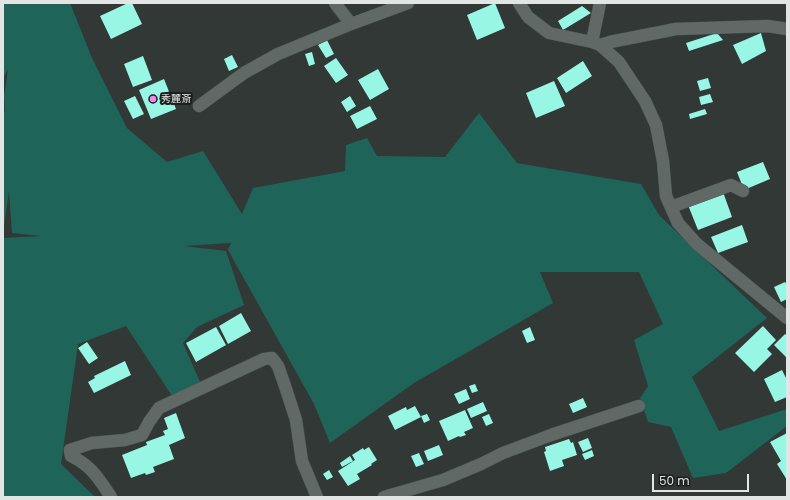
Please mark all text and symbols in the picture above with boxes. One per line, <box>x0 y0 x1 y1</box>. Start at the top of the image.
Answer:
place label: 秀麓斎 <box>161 93 191 105</box>
marker: 秀麓斎 <box>148 94 158 104</box>
scale bar <box>654 466 751 492</box>
text: 50 m <box>659 472 690 489</box>

